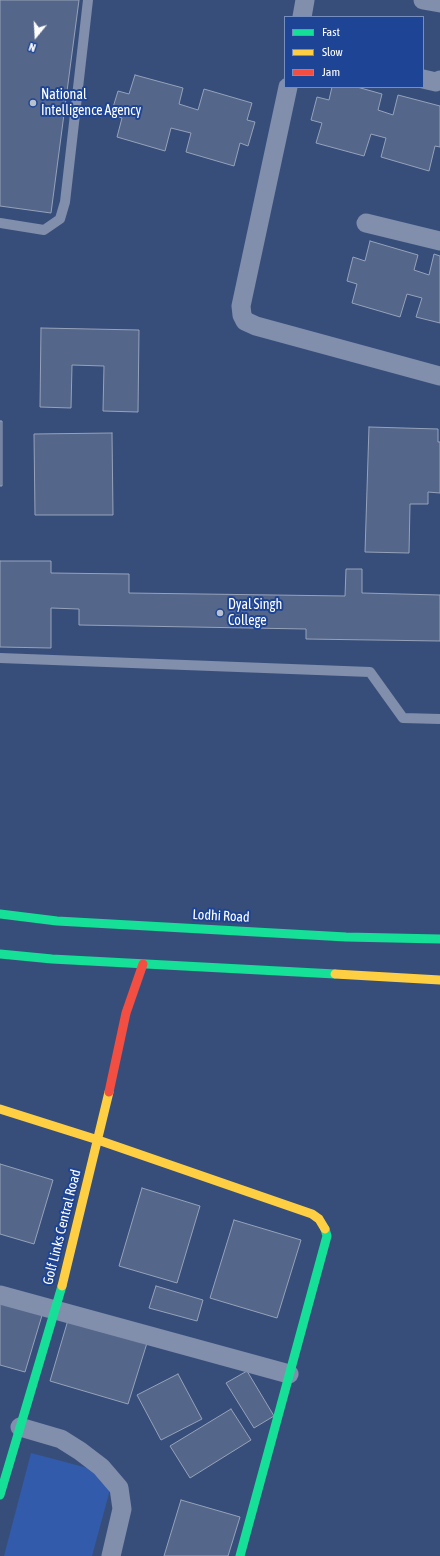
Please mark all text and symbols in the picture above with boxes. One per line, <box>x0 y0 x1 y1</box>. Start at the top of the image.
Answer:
north arrow <box>16 16 56 56</box>
legend <box>284 16 424 88</box>
text: Fast <box>322 25 340 39</box>
text: N <box>27 41 37 54</box>
text: Slow <box>322 45 343 59</box>
text: Jam <box>322 65 340 79</box>
place label: National Intelligence Agency <box>41 87 141 120</box>
marker: National Intelligence Agency <box>28 98 38 108</box>
place label: Dyal Singh College <box>228 597 282 630</box>
marker: Dyal Singh College <box>215 608 225 618</box>
street label: Lodhi Road <box>192 906 250 926</box>
street label: Golf Links Central Road <box>40 1168 84 1286</box>

